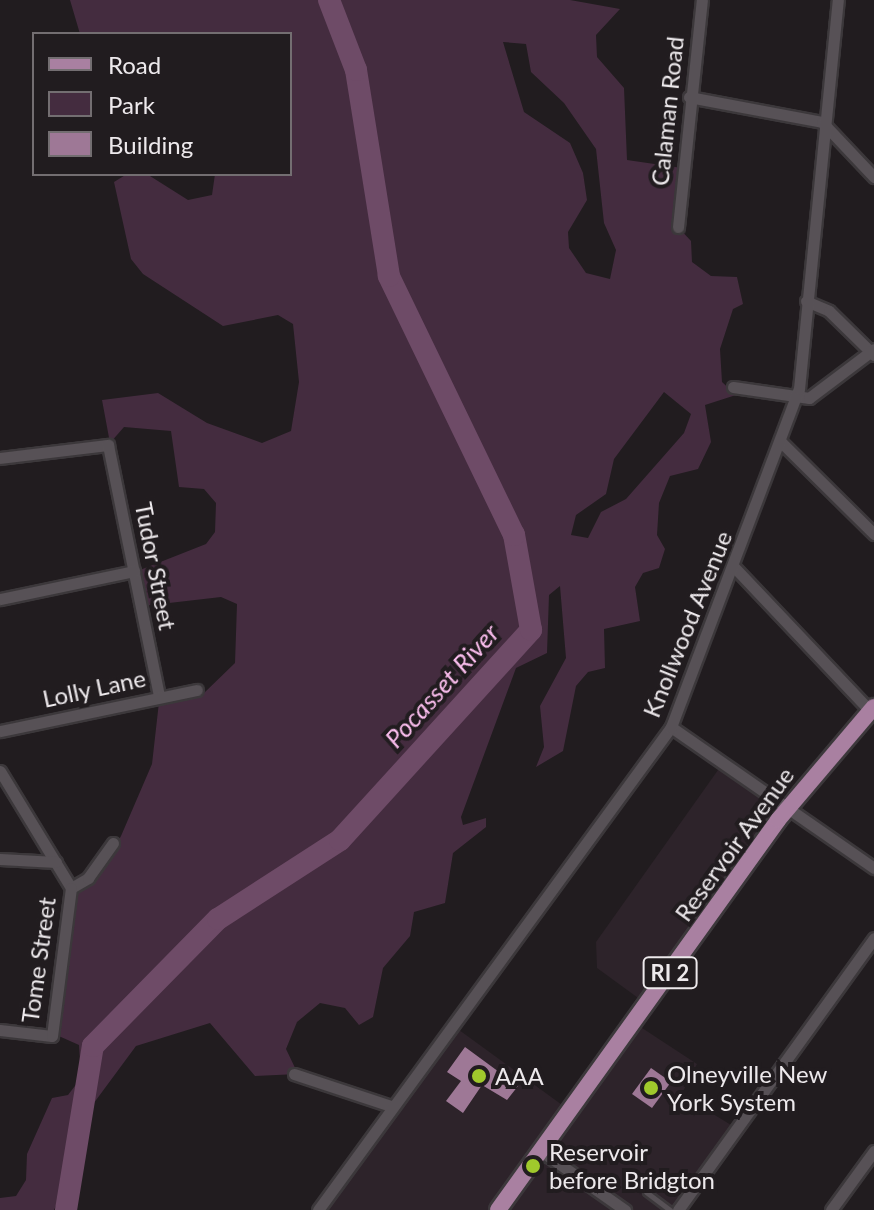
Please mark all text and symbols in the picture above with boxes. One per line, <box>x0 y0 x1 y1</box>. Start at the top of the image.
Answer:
legend <box>32 32 292 176</box>
street label: Calaman Road <box>645 35 689 187</box>
text: Road <box>108 50 161 79</box>
text: Park <box>108 90 155 119</box>
text: Building <box>108 130 193 159</box>
street label: Tudor Street <box>129 499 183 633</box>
street label: Knollwood Avenue <box>636 526 738 722</box>
water label: Pocasset River <box>378 618 506 754</box>
street label: Lolly Lane <box>40 663 148 713</box>
street label: Reservoir Avenue <box>668 761 800 927</box>
street label: Tome Street <box>15 895 61 1025</box>
road number: RI 2 <box>642 955 698 991</box>
place label: Olneyville New York System <box>667 1060 827 1116</box>
place label: AAA <box>495 1062 544 1090</box>
marker: AAA <box>470 1067 488 1085</box>
marker: Olneyville New York System <box>642 1079 660 1097</box>
place label: Reservoir before Bridgton <box>549 1138 715 1194</box>
marker: Reservoir before Bridgton <box>524 1157 542 1175</box>

